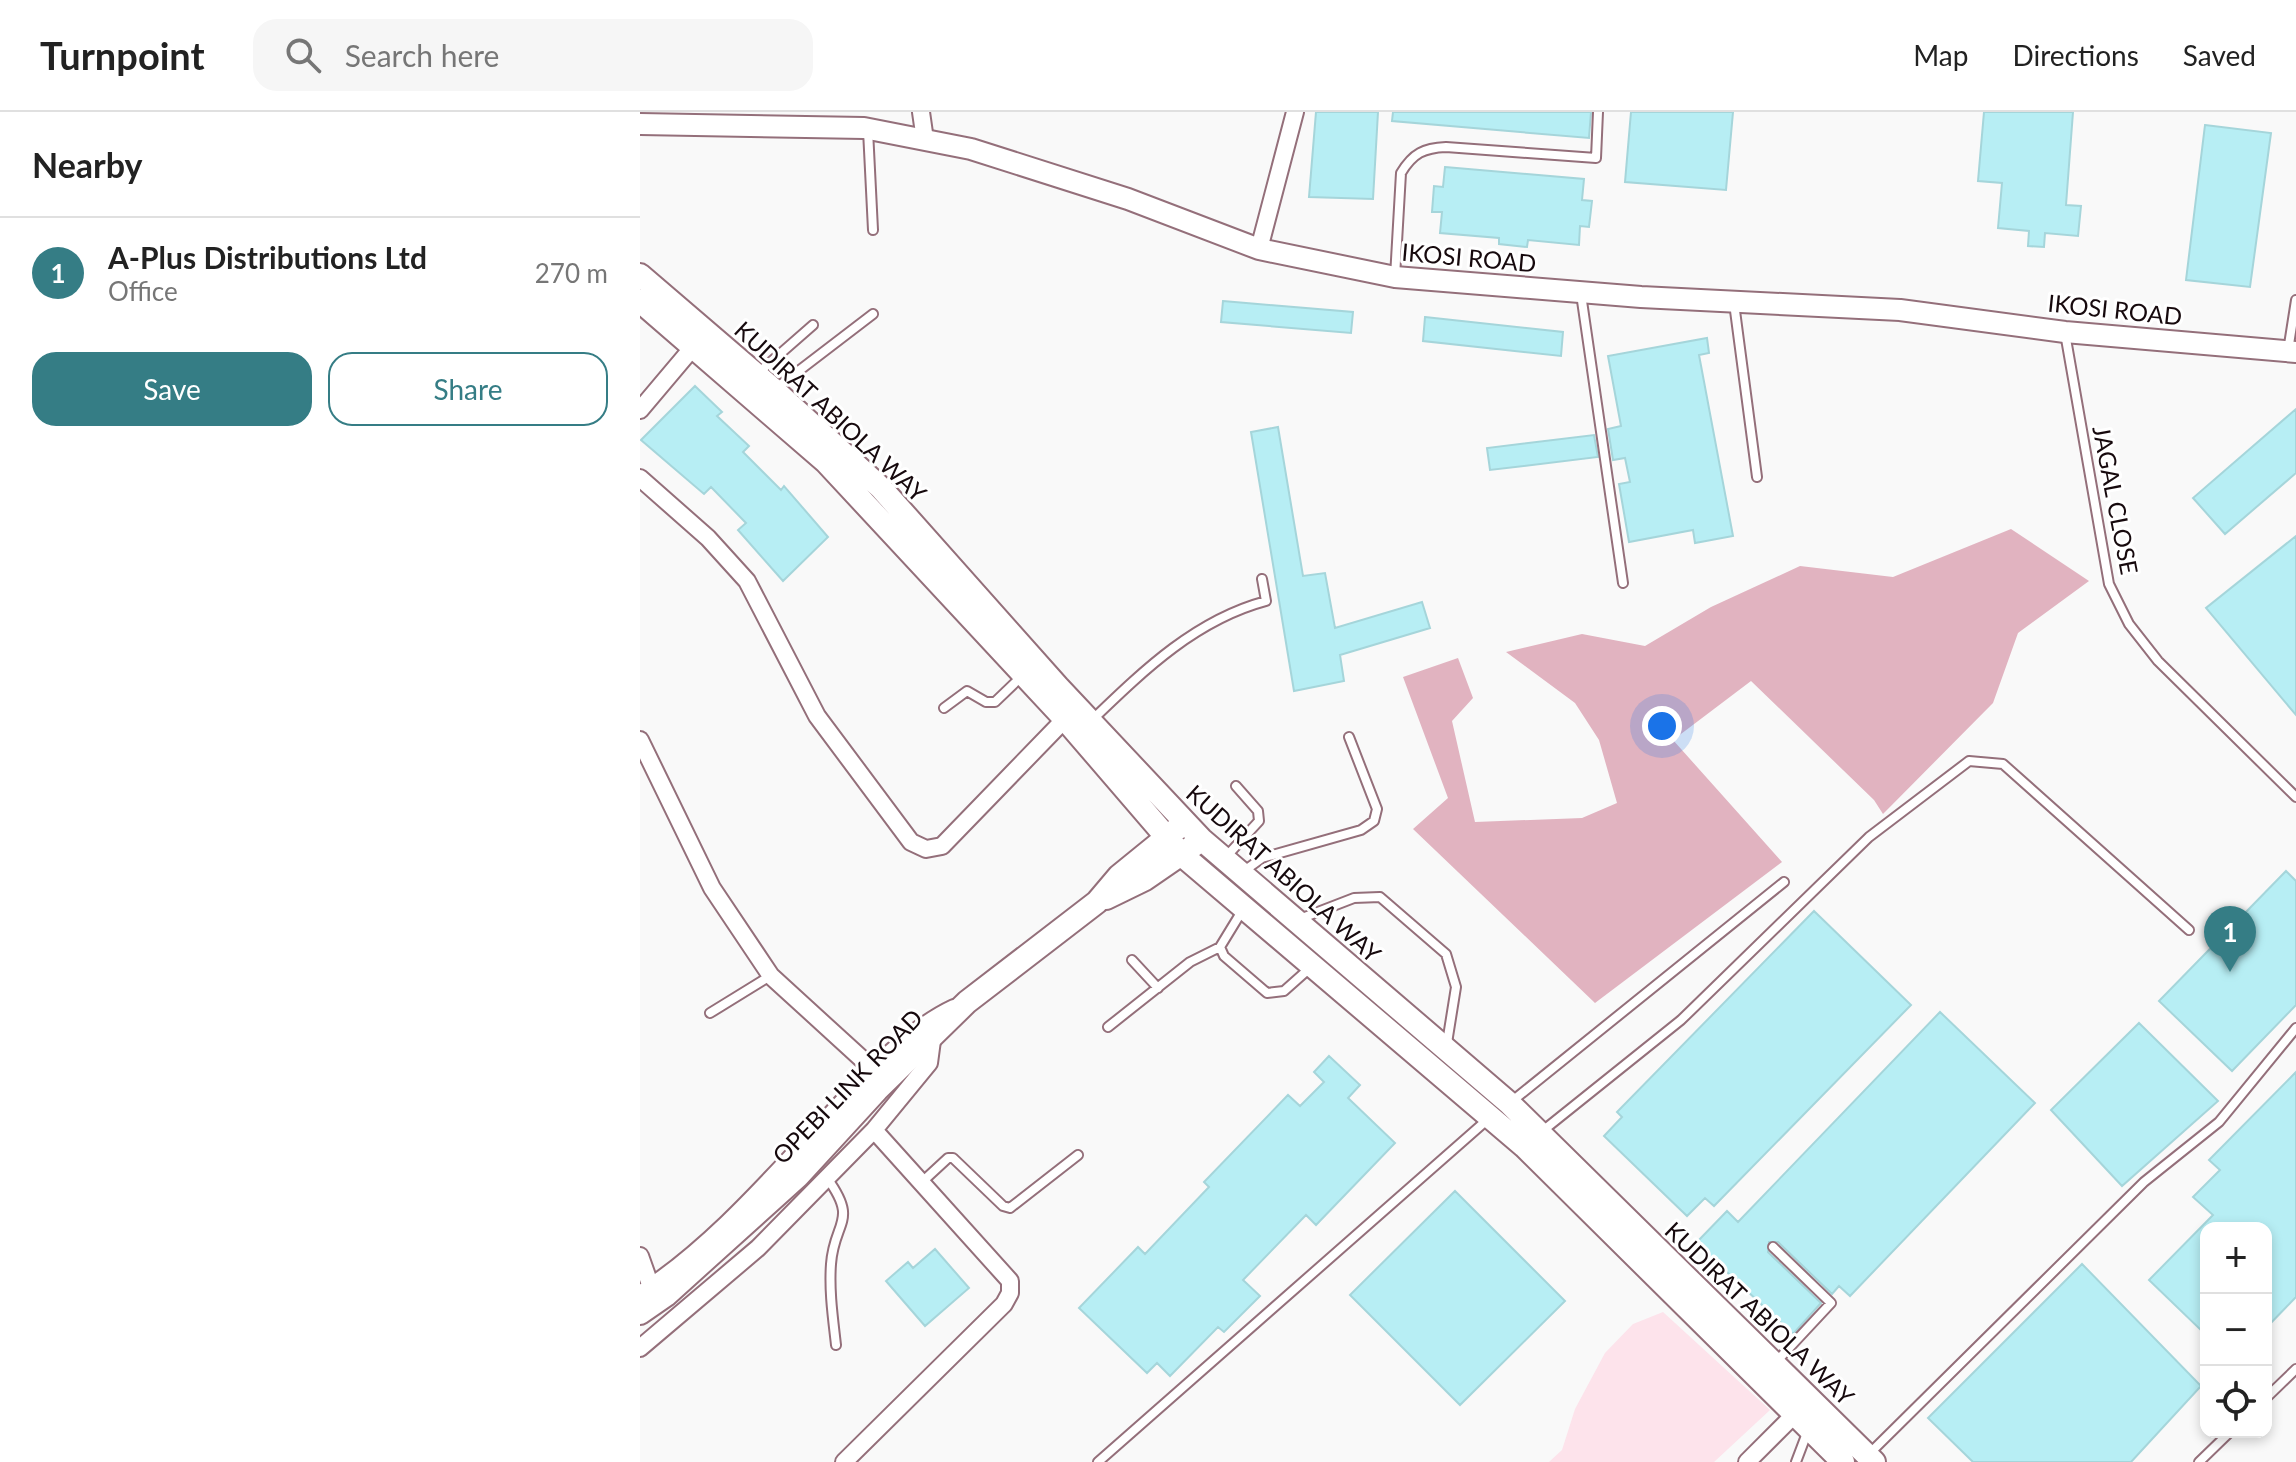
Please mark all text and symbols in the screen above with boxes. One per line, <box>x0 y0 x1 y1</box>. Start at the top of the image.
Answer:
search box <box>253 19 813 91</box>
text: Turnpoint <box>40 32 205 78</box>
icon: search <box>281 33 325 77</box>
text: Search here <box>345 37 499 73</box>
text: Map <box>1913 38 1968 72</box>
text: Directions <box>2012 38 2139 72</box>
text: Saved <box>2183 38 2256 72</box>
text: Nearby <box>32 144 143 185</box>
street label: IKOSI ROAD <box>1401 237 1537 277</box>
text: A-Plus Distributions Ltd <box>108 239 427 275</box>
text: 1 <box>50 257 66 289</box>
text: 270 m <box>535 257 608 289</box>
text: Office <box>108 275 178 307</box>
street label: IKOSI ROAD <box>2046 288 2184 330</box>
street label: KUDIRAT ABIOLA WAY <box>729 315 933 507</box>
button: Save <box>32 352 312 426</box>
button: Share <box>328 352 608 426</box>
street label: JAGAL CLOSE <box>2087 423 2145 577</box>
your location <box>1642 706 1682 746</box>
street label: KUDIRAT ABIOLA WAY <box>1181 778 1387 968</box>
pin: 1 <box>2204 906 2256 972</box>
street label: OPEBI LINK ROAD <box>766 1003 928 1169</box>
street label: KUDIRAT ABIOLA WAY <box>1659 1215 1861 1411</box>
map controls <box>2200 1222 2272 1438</box>
button: + <box>2200 1222 2272 1294</box>
button: − <box>2200 1294 2272 1366</box>
button: locate <box>2200 1366 2272 1438</box>

